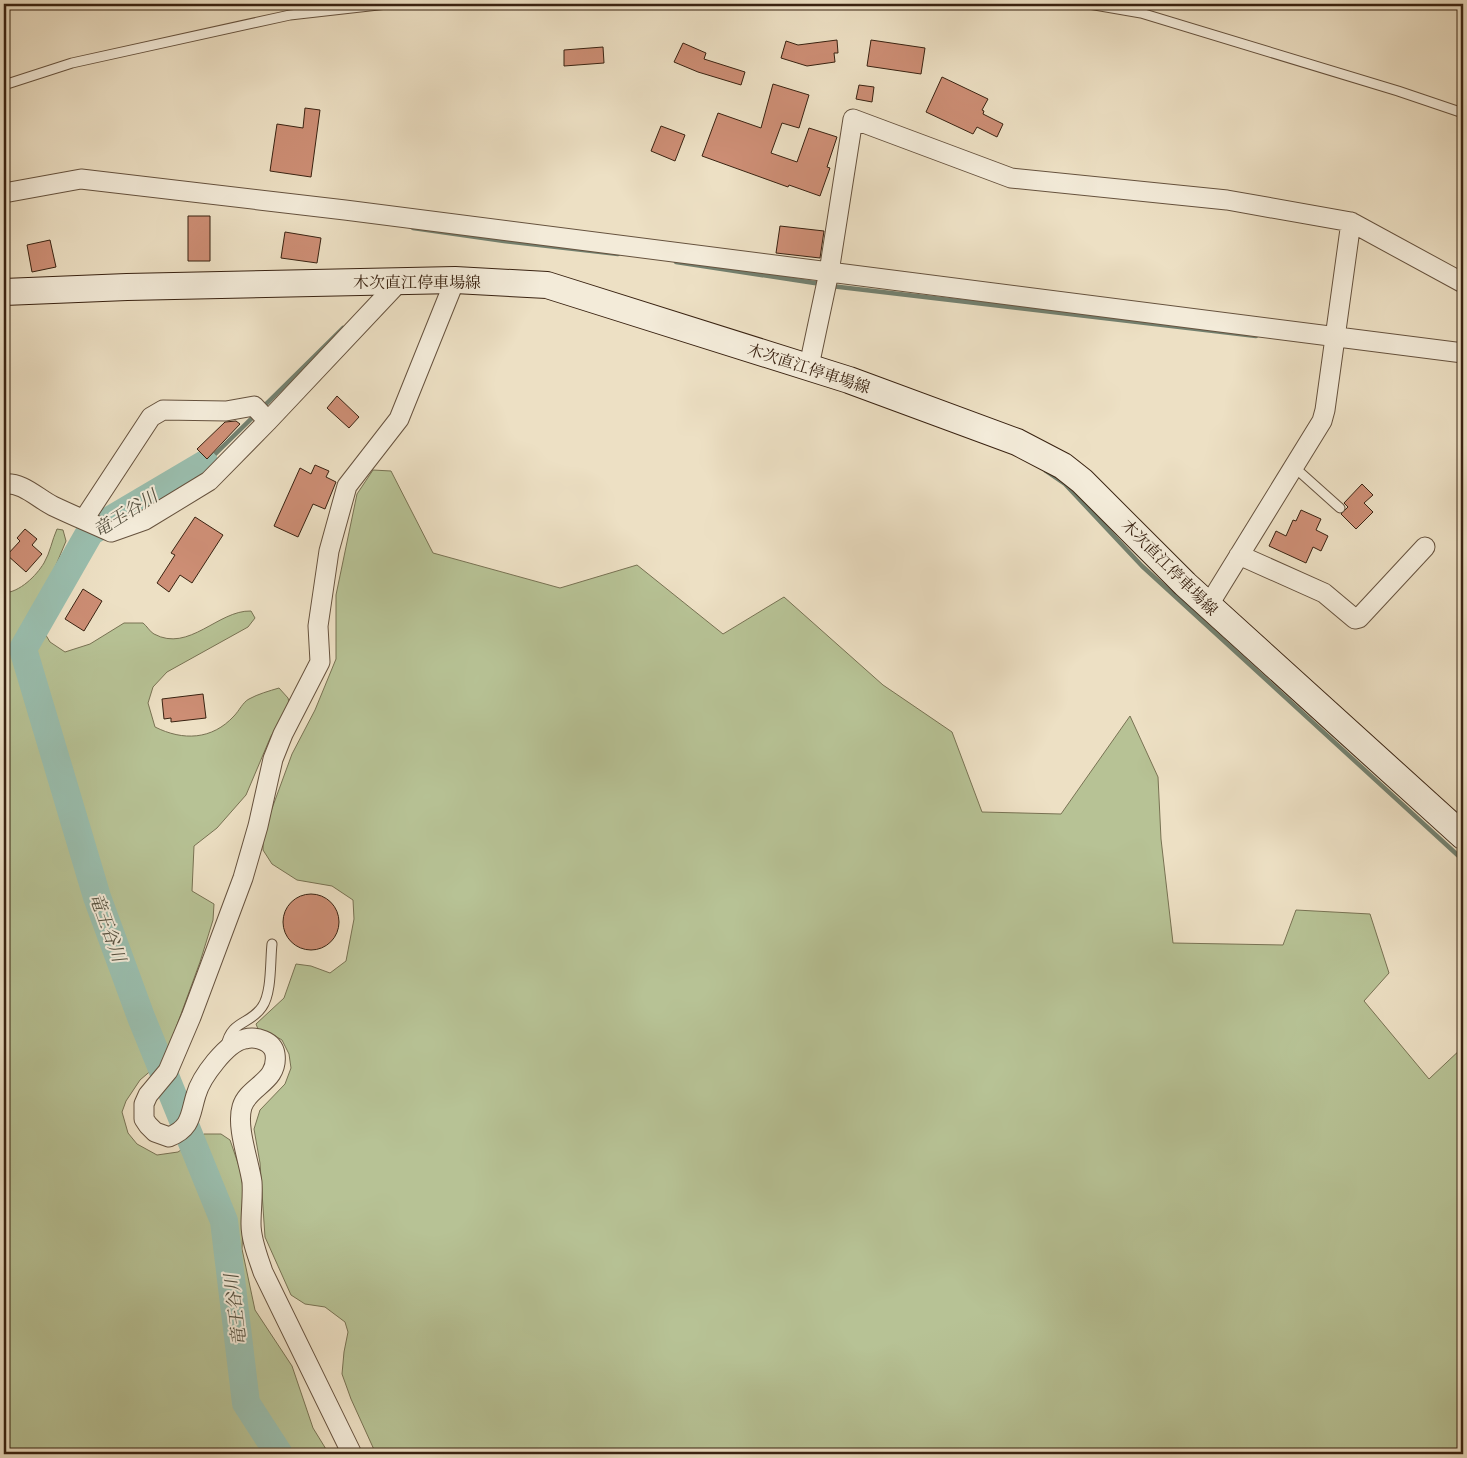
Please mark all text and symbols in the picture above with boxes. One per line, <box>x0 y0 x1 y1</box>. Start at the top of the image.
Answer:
street label: 木次直江停車場線 <box>353 270 481 294</box>
street label: 木次直江停車場線 <box>744 337 874 399</box>
water label: 竜王谷川 <box>87 481 164 544</box>
street label: 木次直江停車場線 <box>1116 513 1224 621</box>
water label: 竜王谷川 <box>83 889 134 967</box>
water label: 竜王谷川 <box>217 1271 253 1347</box>

